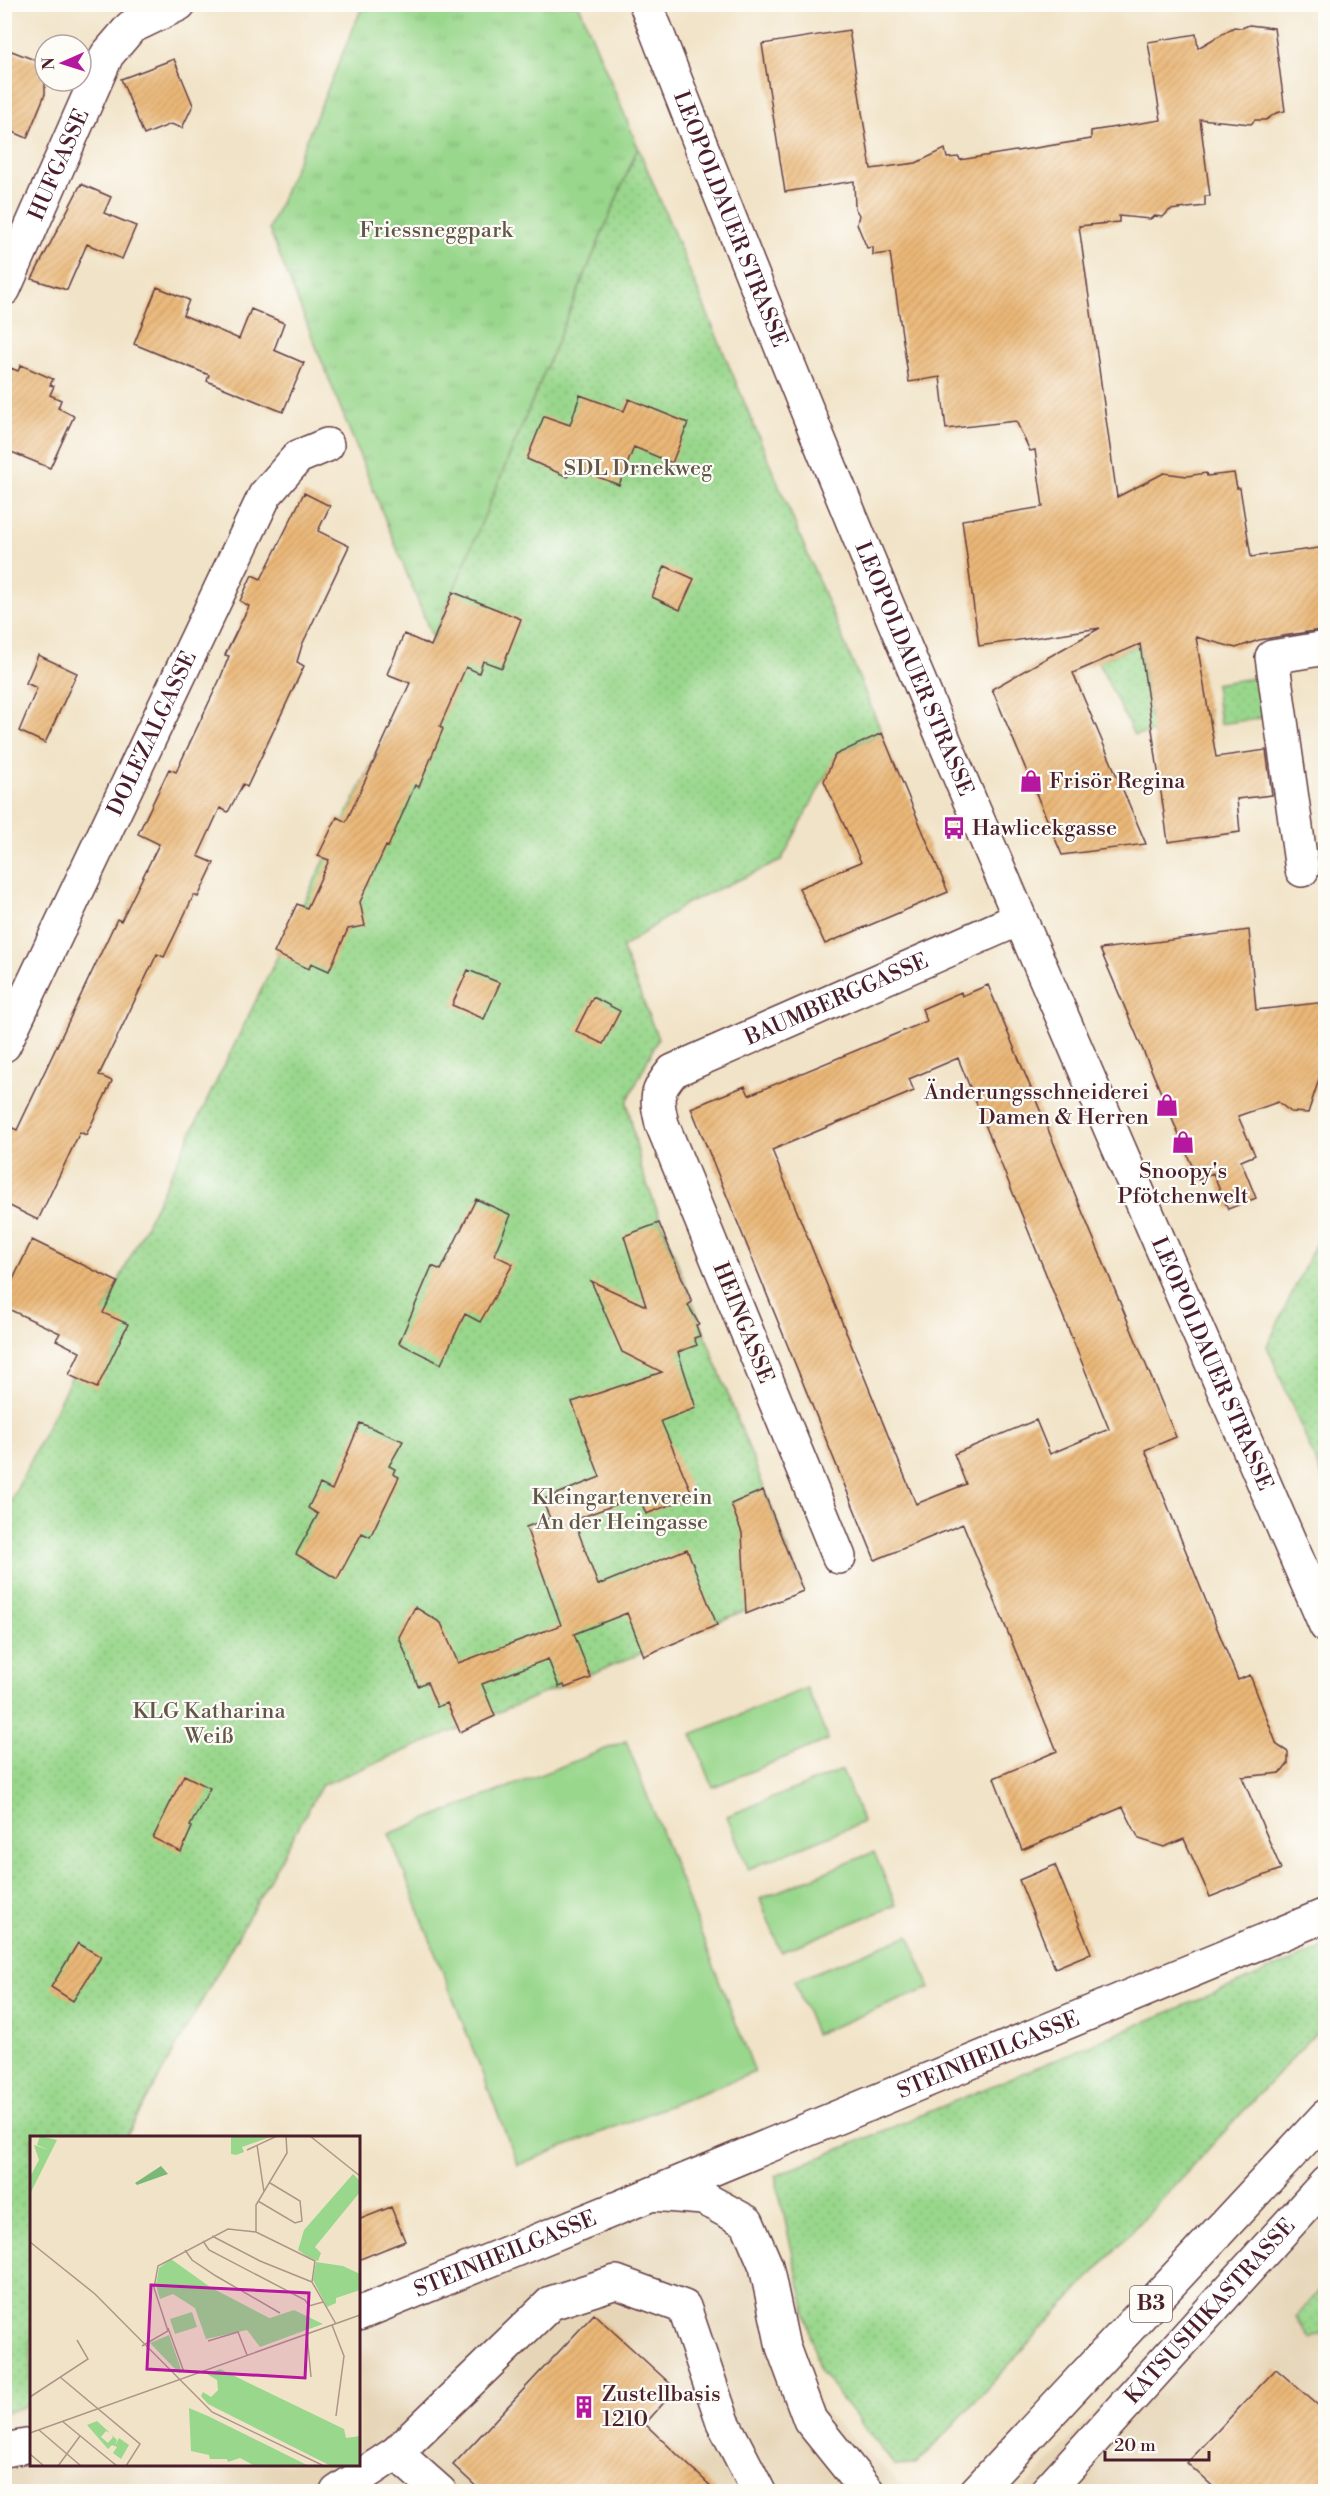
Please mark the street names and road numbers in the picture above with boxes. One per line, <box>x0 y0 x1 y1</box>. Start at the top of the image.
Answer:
street label: LEOPOLDAUER STRASSE <box>667 87 793 351</box>
street label: HUFGASSE <box>22 105 95 225</box>
street label: LEOPOLDAUER STRASSE <box>849 538 980 800</box>
street label: DOLEZALGASSE <box>101 647 202 820</box>
street label: BAUMBERGGASSE <box>740 947 932 1052</box>
street label: LEOPOLDAUER STRASSE <box>1145 1233 1279 1494</box>
street label: HEINGASSE <box>706 1258 780 1388</box>
street label: STEINHEILGASSE <box>893 2005 1083 2104</box>
street label: STEINHEILGASSE <box>410 2205 600 2303</box>
street label: KATSUSHIKASTRASSE <box>1119 2213 1301 2410</box>
road number: B3 <box>1130 2286 1172 2322</box>

